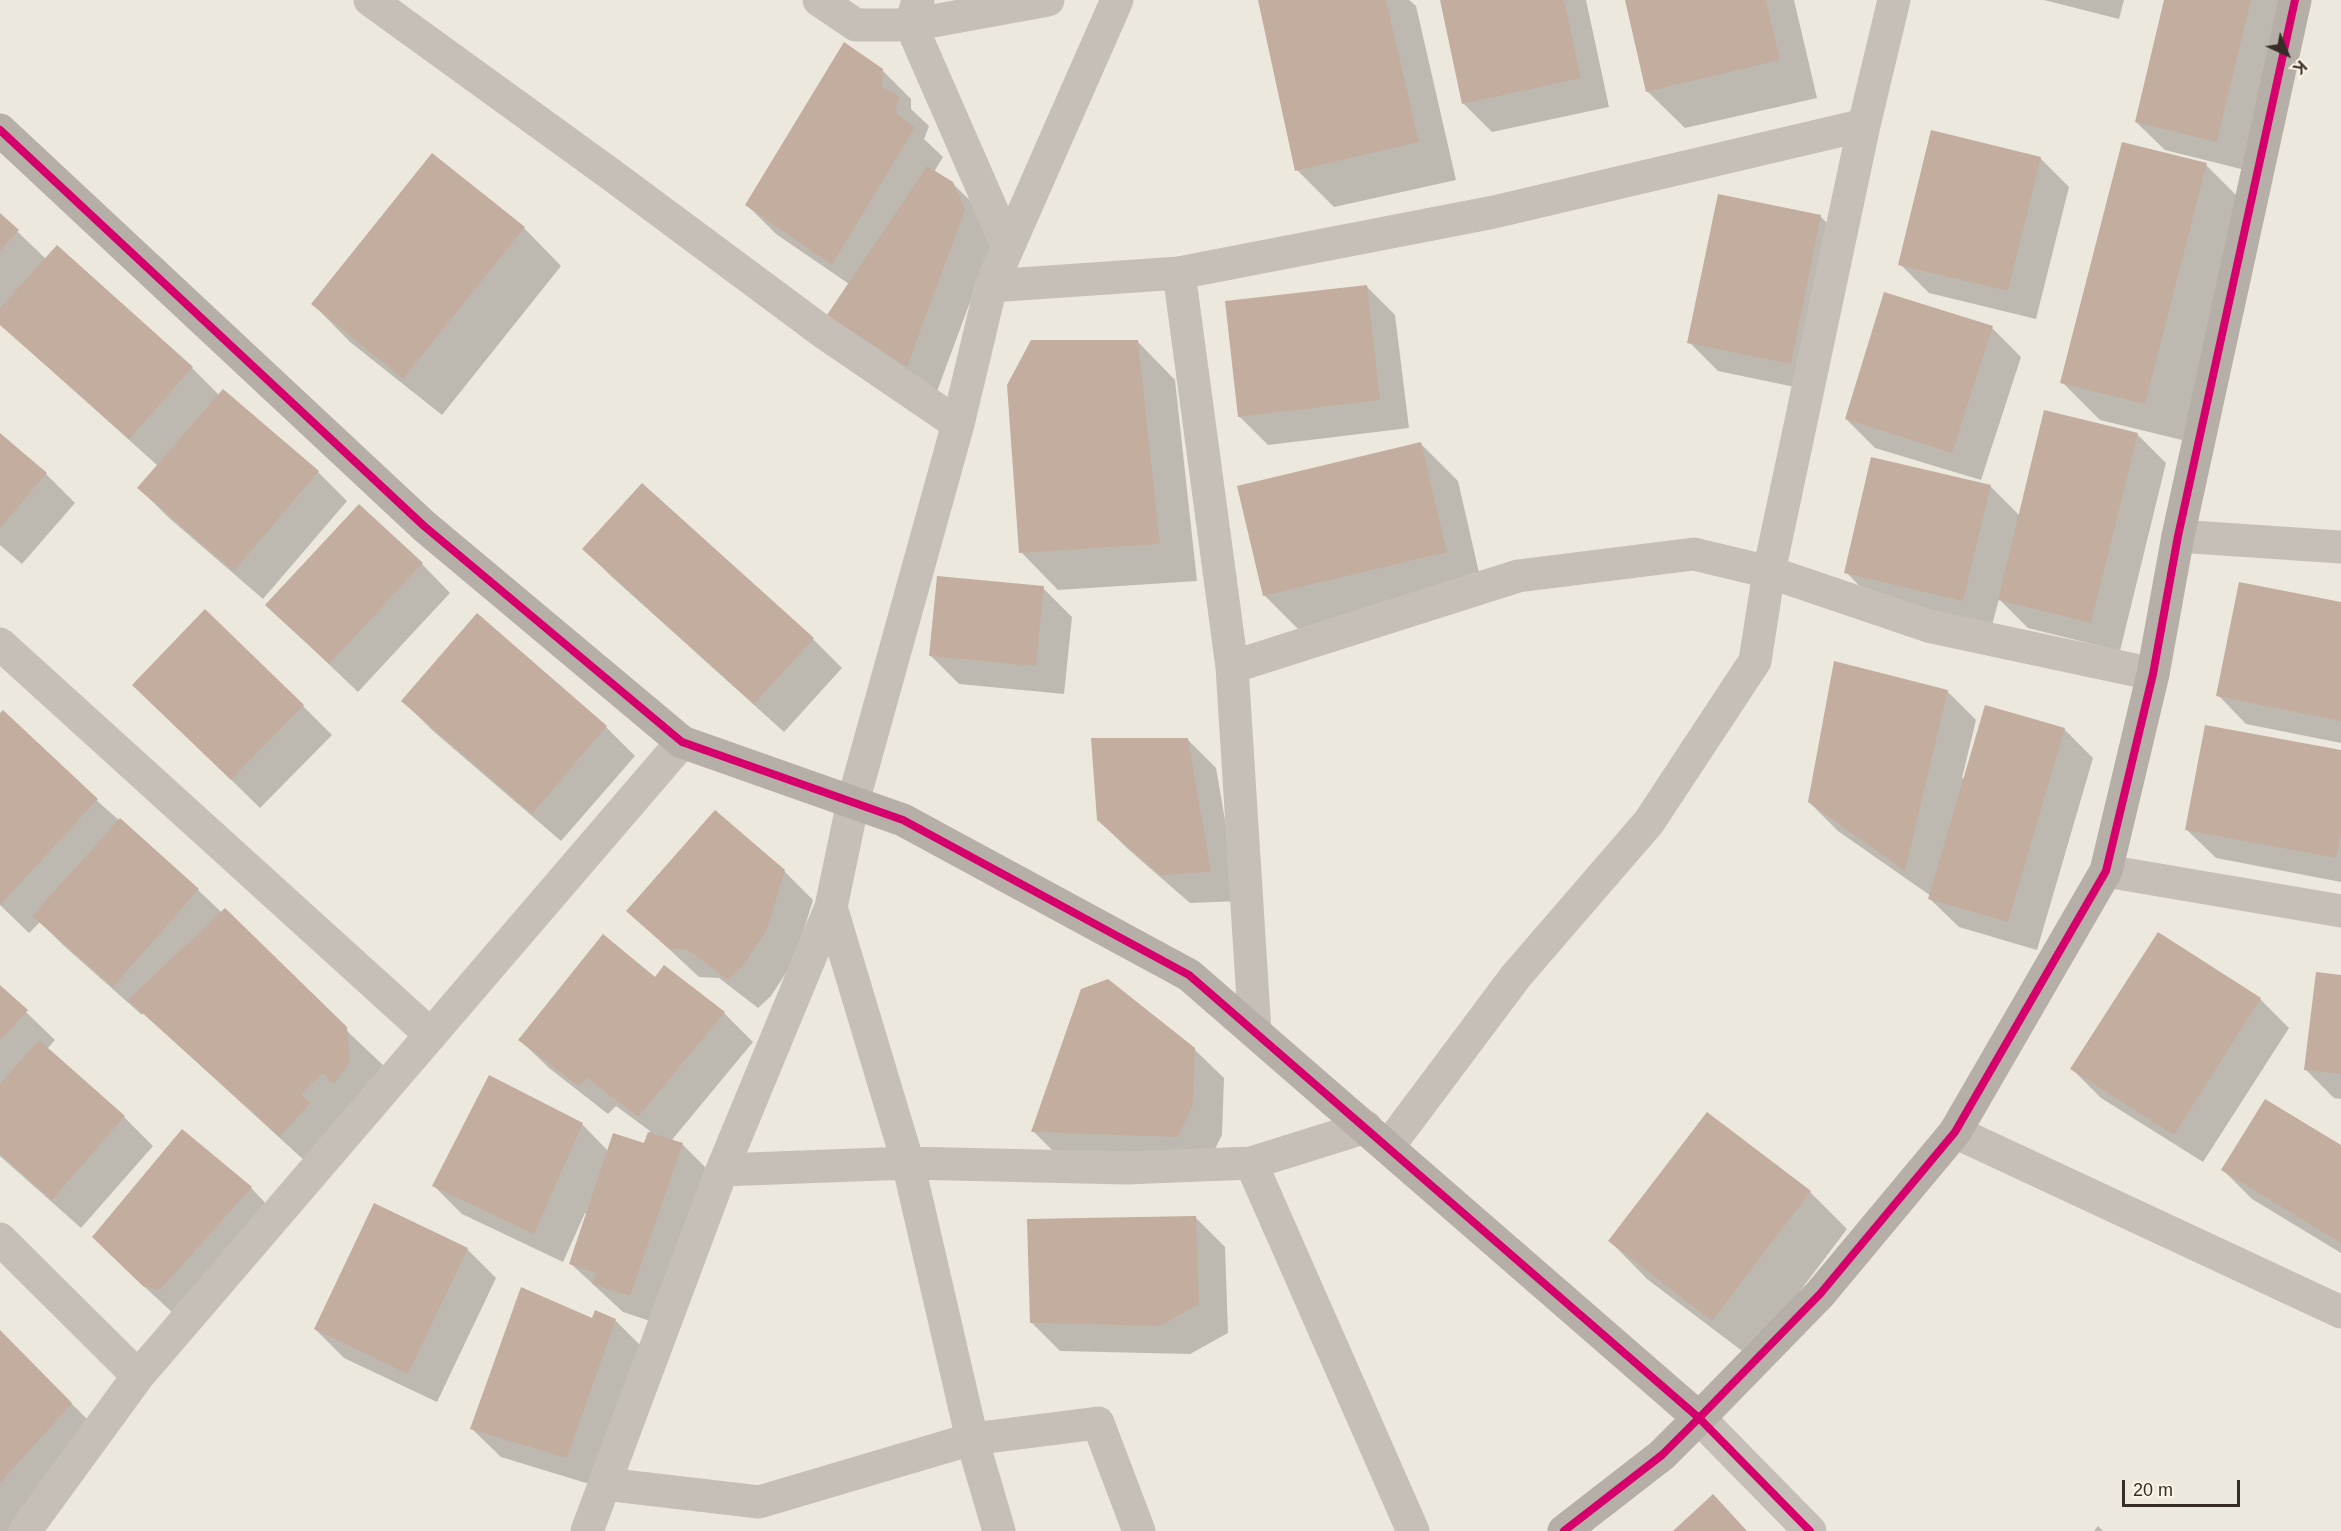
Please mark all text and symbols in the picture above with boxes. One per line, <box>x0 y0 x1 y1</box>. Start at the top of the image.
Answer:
north arrow <box>2257 24 2317 84</box>
text: K <box>2290 57 2310 77</box>
scale bar <box>2125 1468 2244 1506</box>
text: 20 m <box>2133 1480 2173 1500</box>

